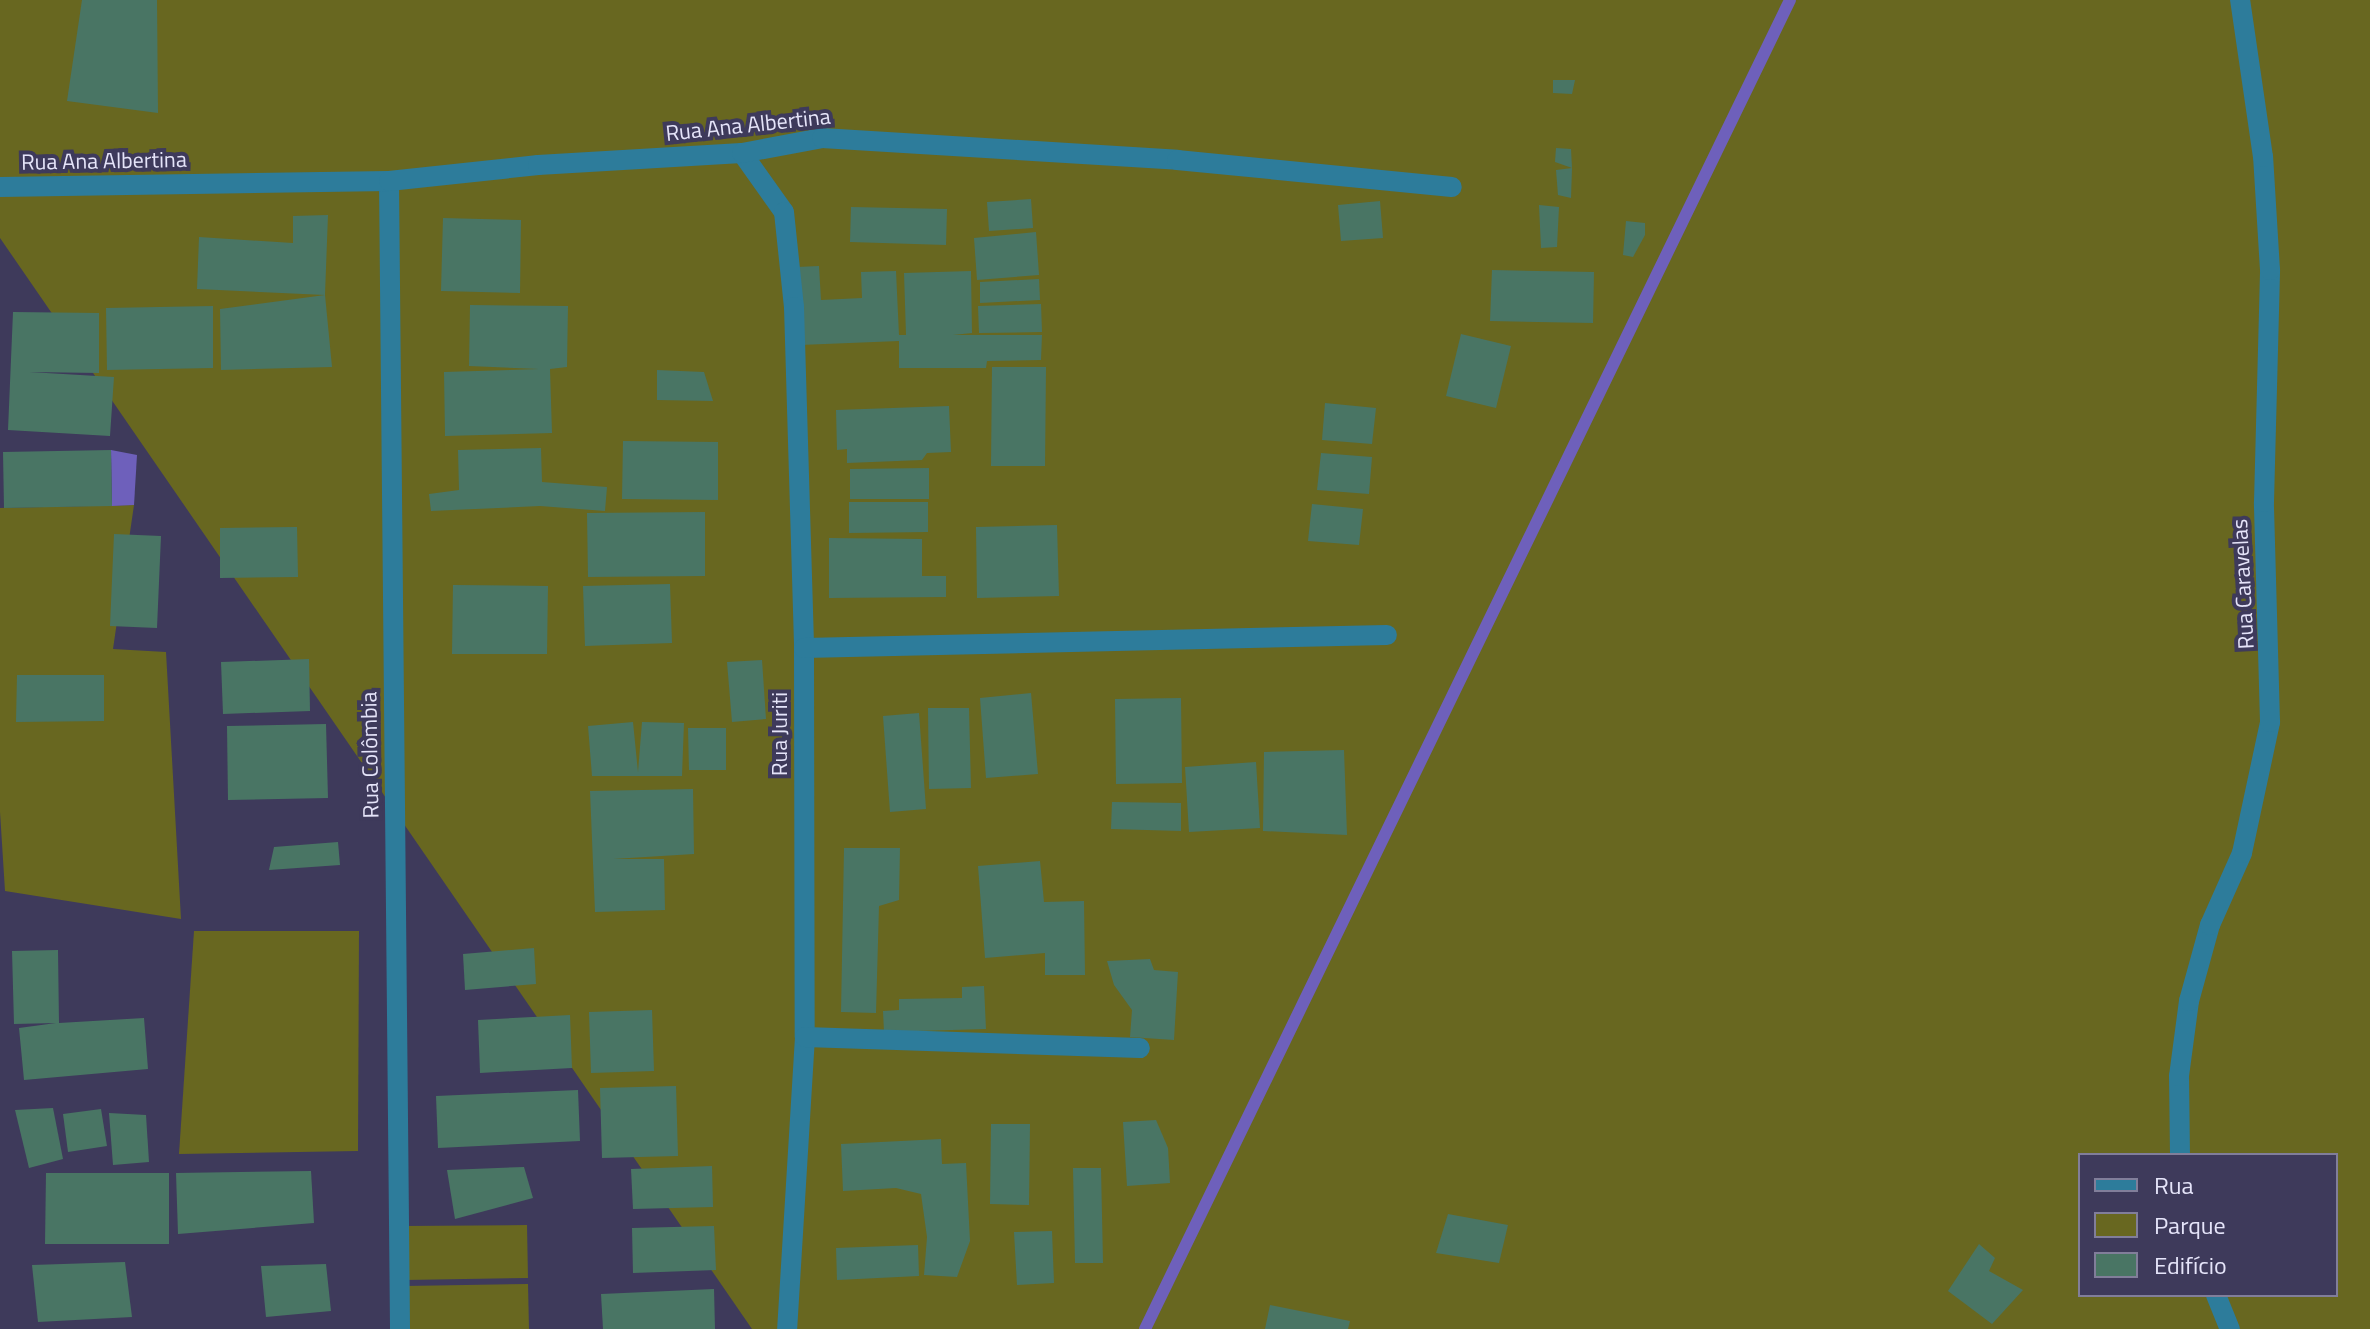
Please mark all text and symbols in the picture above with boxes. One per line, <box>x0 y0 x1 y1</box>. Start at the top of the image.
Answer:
street label: Rua Ana Albertina <box>664 103 832 147</box>
street label: Rua Ana Albertina <box>21 146 187 176</box>
street label: Rua Caravelas <box>2226 518 2260 650</box>
street label: Rua Colômbia <box>356 691 384 819</box>
street label: Rua Juriti <box>767 692 793 776</box>
legend <box>2078 1153 2338 1297</box>
text: Rua <box>2154 1167 2193 1203</box>
text: Parque <box>2154 1207 2226 1243</box>
text: Edifício <box>2154 1247 2227 1283</box>

